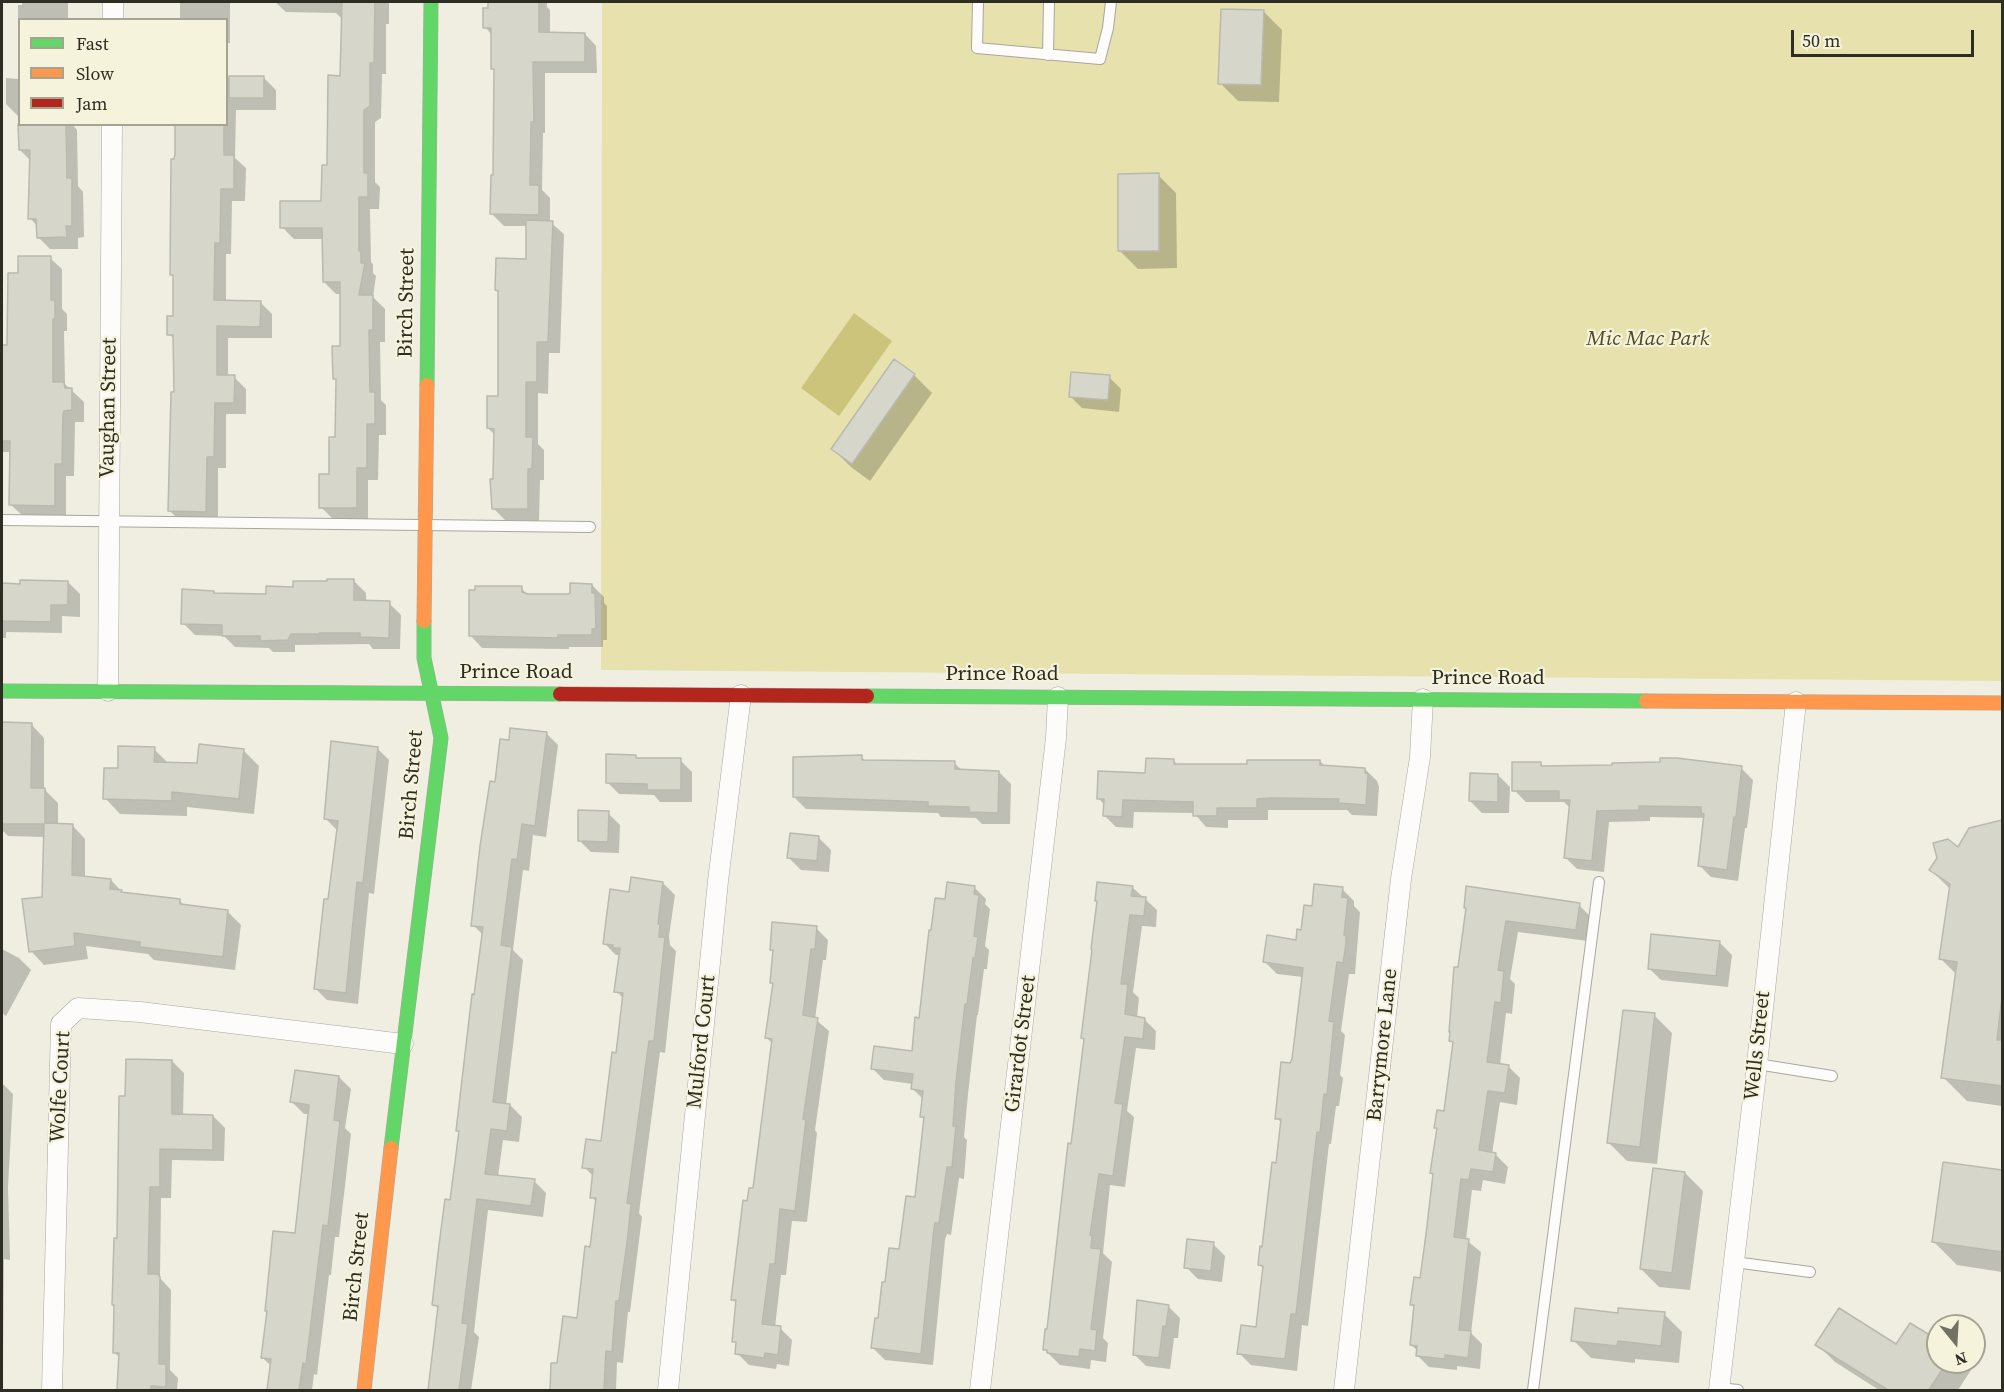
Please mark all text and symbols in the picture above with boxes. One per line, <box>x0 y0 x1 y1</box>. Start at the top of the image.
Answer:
legend <box>18 18 228 126</box>
scale bar <box>1794 18 1977 56</box>
text: 50 m <box>1802 28 1840 53</box>
text: Fast <box>76 31 109 56</box>
text: Slow <box>76 61 114 86</box>
text: Jam <box>76 91 108 116</box>
street label: Birch Street <box>393 248 421 358</box>
park label: Mic Mac Park <box>1587 327 1709 353</box>
street label: Vaughan Street <box>95 337 123 479</box>
street label: Prince Road <box>459 660 573 686</box>
street label: Prince Road <box>945 662 1059 688</box>
street label: Prince Road <box>1431 666 1545 692</box>
street label: Birch Street <box>395 729 429 841</box>
street label: Barrymore Lane <box>1362 967 1404 1123</box>
street label: Mulford Court <box>682 974 722 1110</box>
street label: Girardot Street <box>1000 974 1042 1114</box>
street label: Wells Street <box>1740 990 1776 1102</box>
street label: Wolfe Court <box>45 1030 77 1144</box>
street label: Birch Street <box>339 1211 375 1323</box>
north arrow <box>1926 1314 1986 1374</box>
text: N <box>1952 1347 1970 1371</box>

